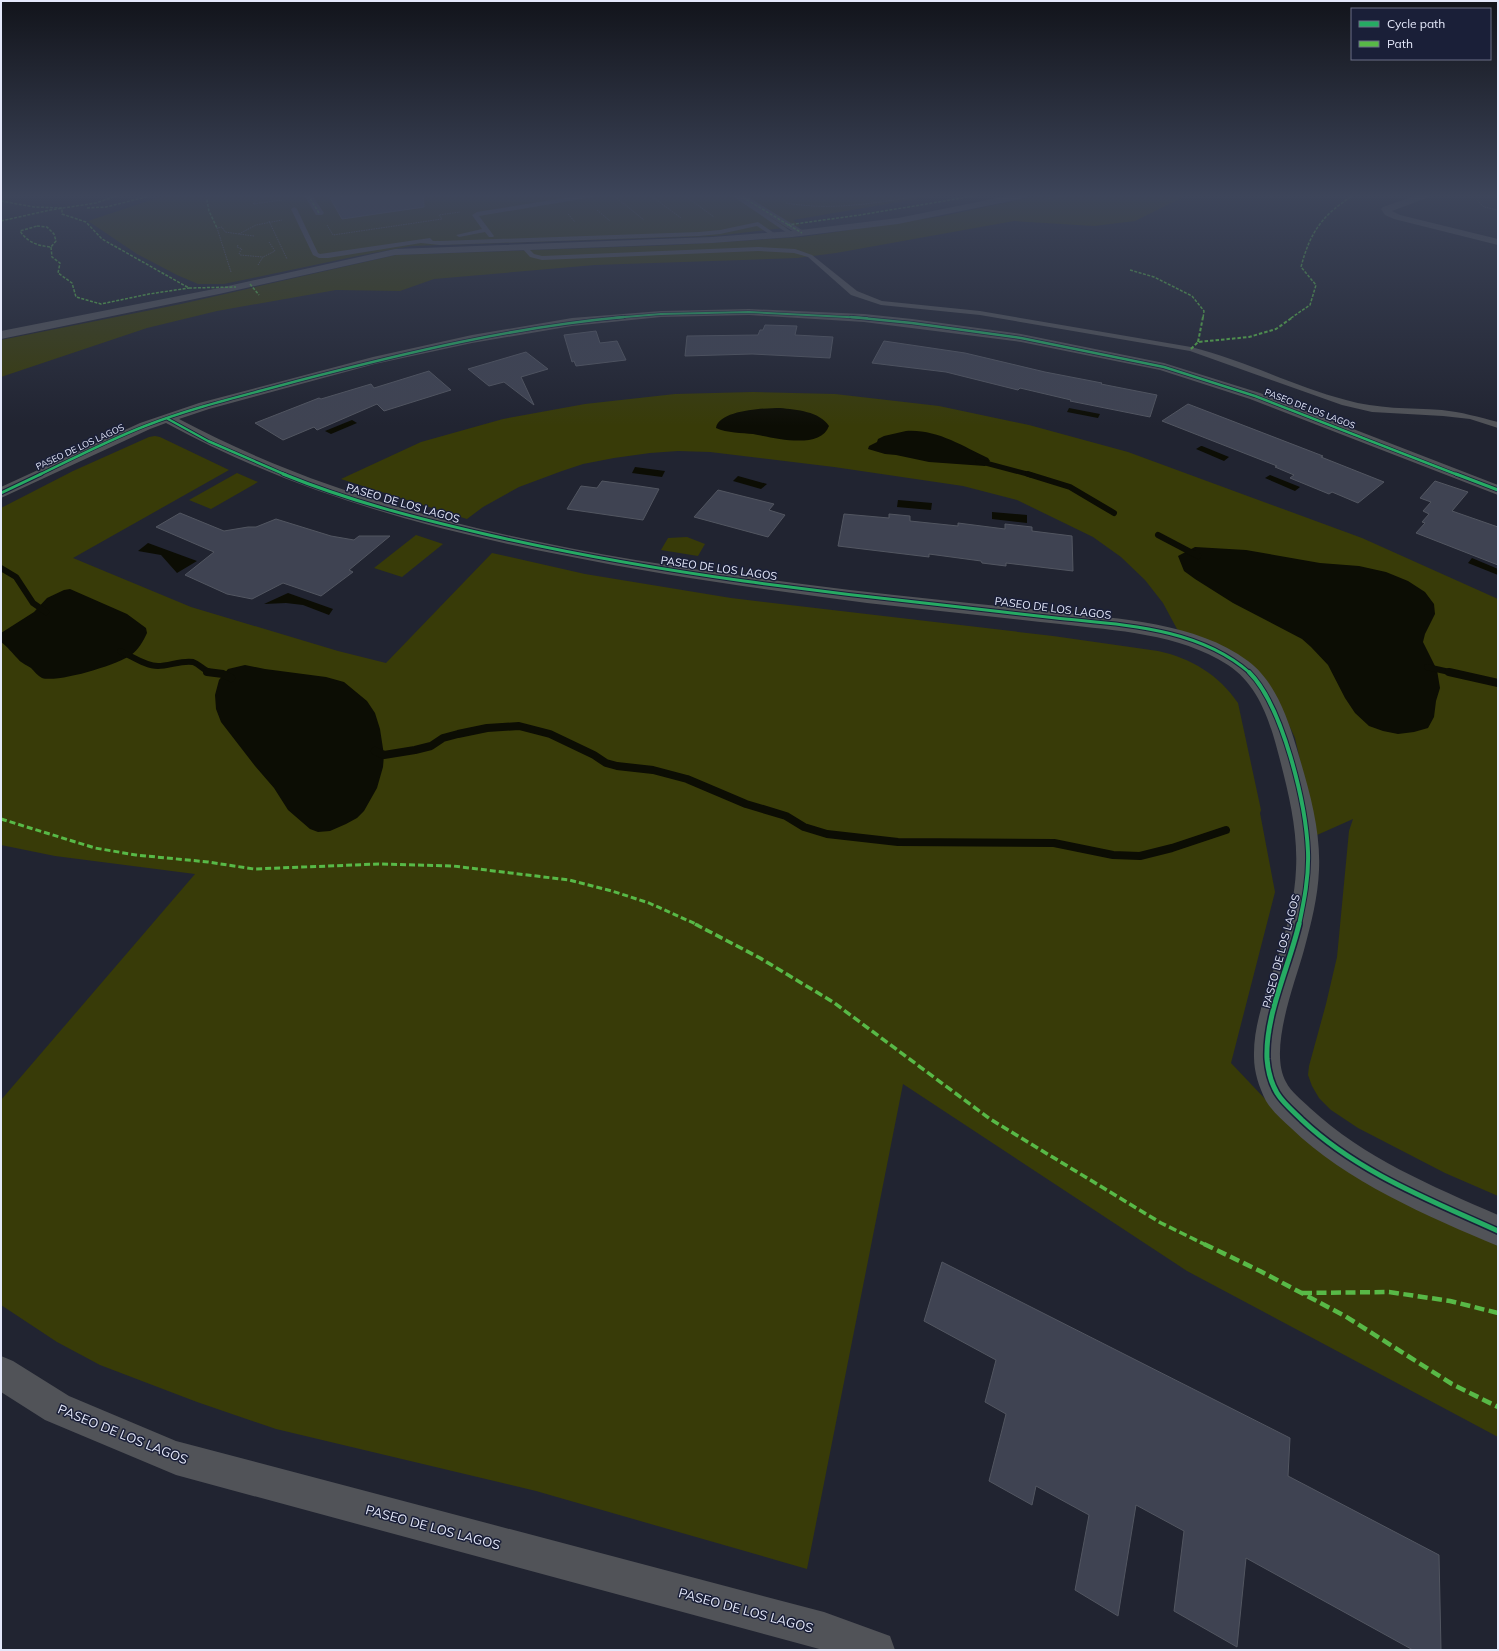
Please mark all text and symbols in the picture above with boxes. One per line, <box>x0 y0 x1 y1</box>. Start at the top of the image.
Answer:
legend <box>1351 8 1491 60</box>
text: Cycle path <box>1387 16 1445 31</box>
text: Path <box>1387 36 1413 51</box>
street label: PASEO DE LOS LAGOS <box>1263 386 1357 431</box>
street label: PASEO DE LOS LAGOS <box>34 421 126 472</box>
street label: PASEO DE LOS LAGOS <box>345 480 462 526</box>
street label: PASEO DE LOS LAGOS <box>660 553 778 583</box>
street label: PASEO DE LOS LAGOS <box>994 594 1112 622</box>
street label: PASEO DE LOS LAGOS <box>1259 892 1303 1010</box>
street label: PASEO DE LOS LAGOS <box>56 1401 190 1467</box>
street label: PASEO DE LOS LAGOS <box>364 1501 502 1553</box>
street label: PASEO DE LOS LAGOS <box>677 1584 815 1636</box>

